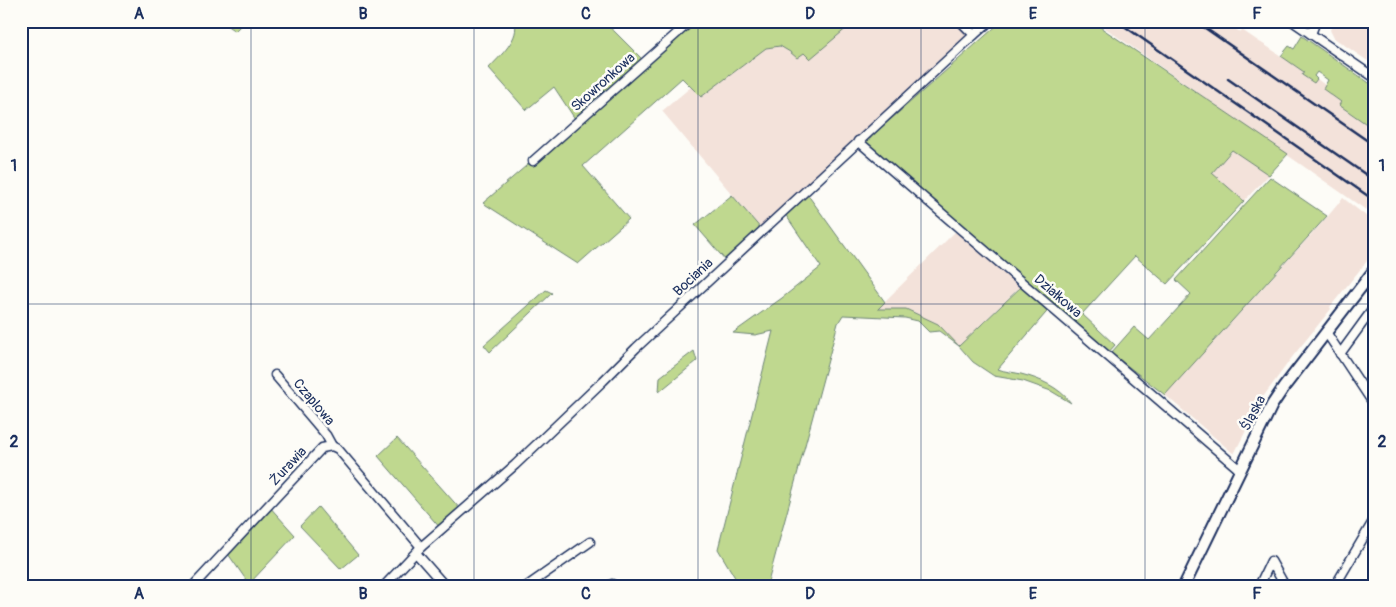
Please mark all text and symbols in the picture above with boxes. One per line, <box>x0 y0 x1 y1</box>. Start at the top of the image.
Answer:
text: A <box>134 4 145 24</box>
text: B <box>358 4 368 24</box>
text: C <box>581 4 591 24</box>
text: D <box>805 4 815 24</box>
text: E <box>1029 4 1038 24</box>
text: F <box>1252 4 1262 24</box>
street label: Skowronkowa <box>568 49 638 115</box>
text: 1 <box>11 156 17 176</box>
text: 1 <box>1379 156 1385 176</box>
street label: Bociania <box>670 254 716 300</box>
street label: Działkowa <box>1031 271 1085 321</box>
street label: Czaplowa <box>290 375 338 429</box>
street label: Śląska <box>1236 392 1269 434</box>
text: 2 <box>10 432 19 452</box>
text: 2 <box>1378 432 1387 452</box>
street label: Żurawia <box>266 443 310 489</box>
text: A <box>134 584 145 604</box>
text: B <box>358 584 368 604</box>
text: C <box>581 584 591 604</box>
text: D <box>805 584 815 604</box>
text: E <box>1029 584 1038 604</box>
text: F <box>1252 584 1262 604</box>

